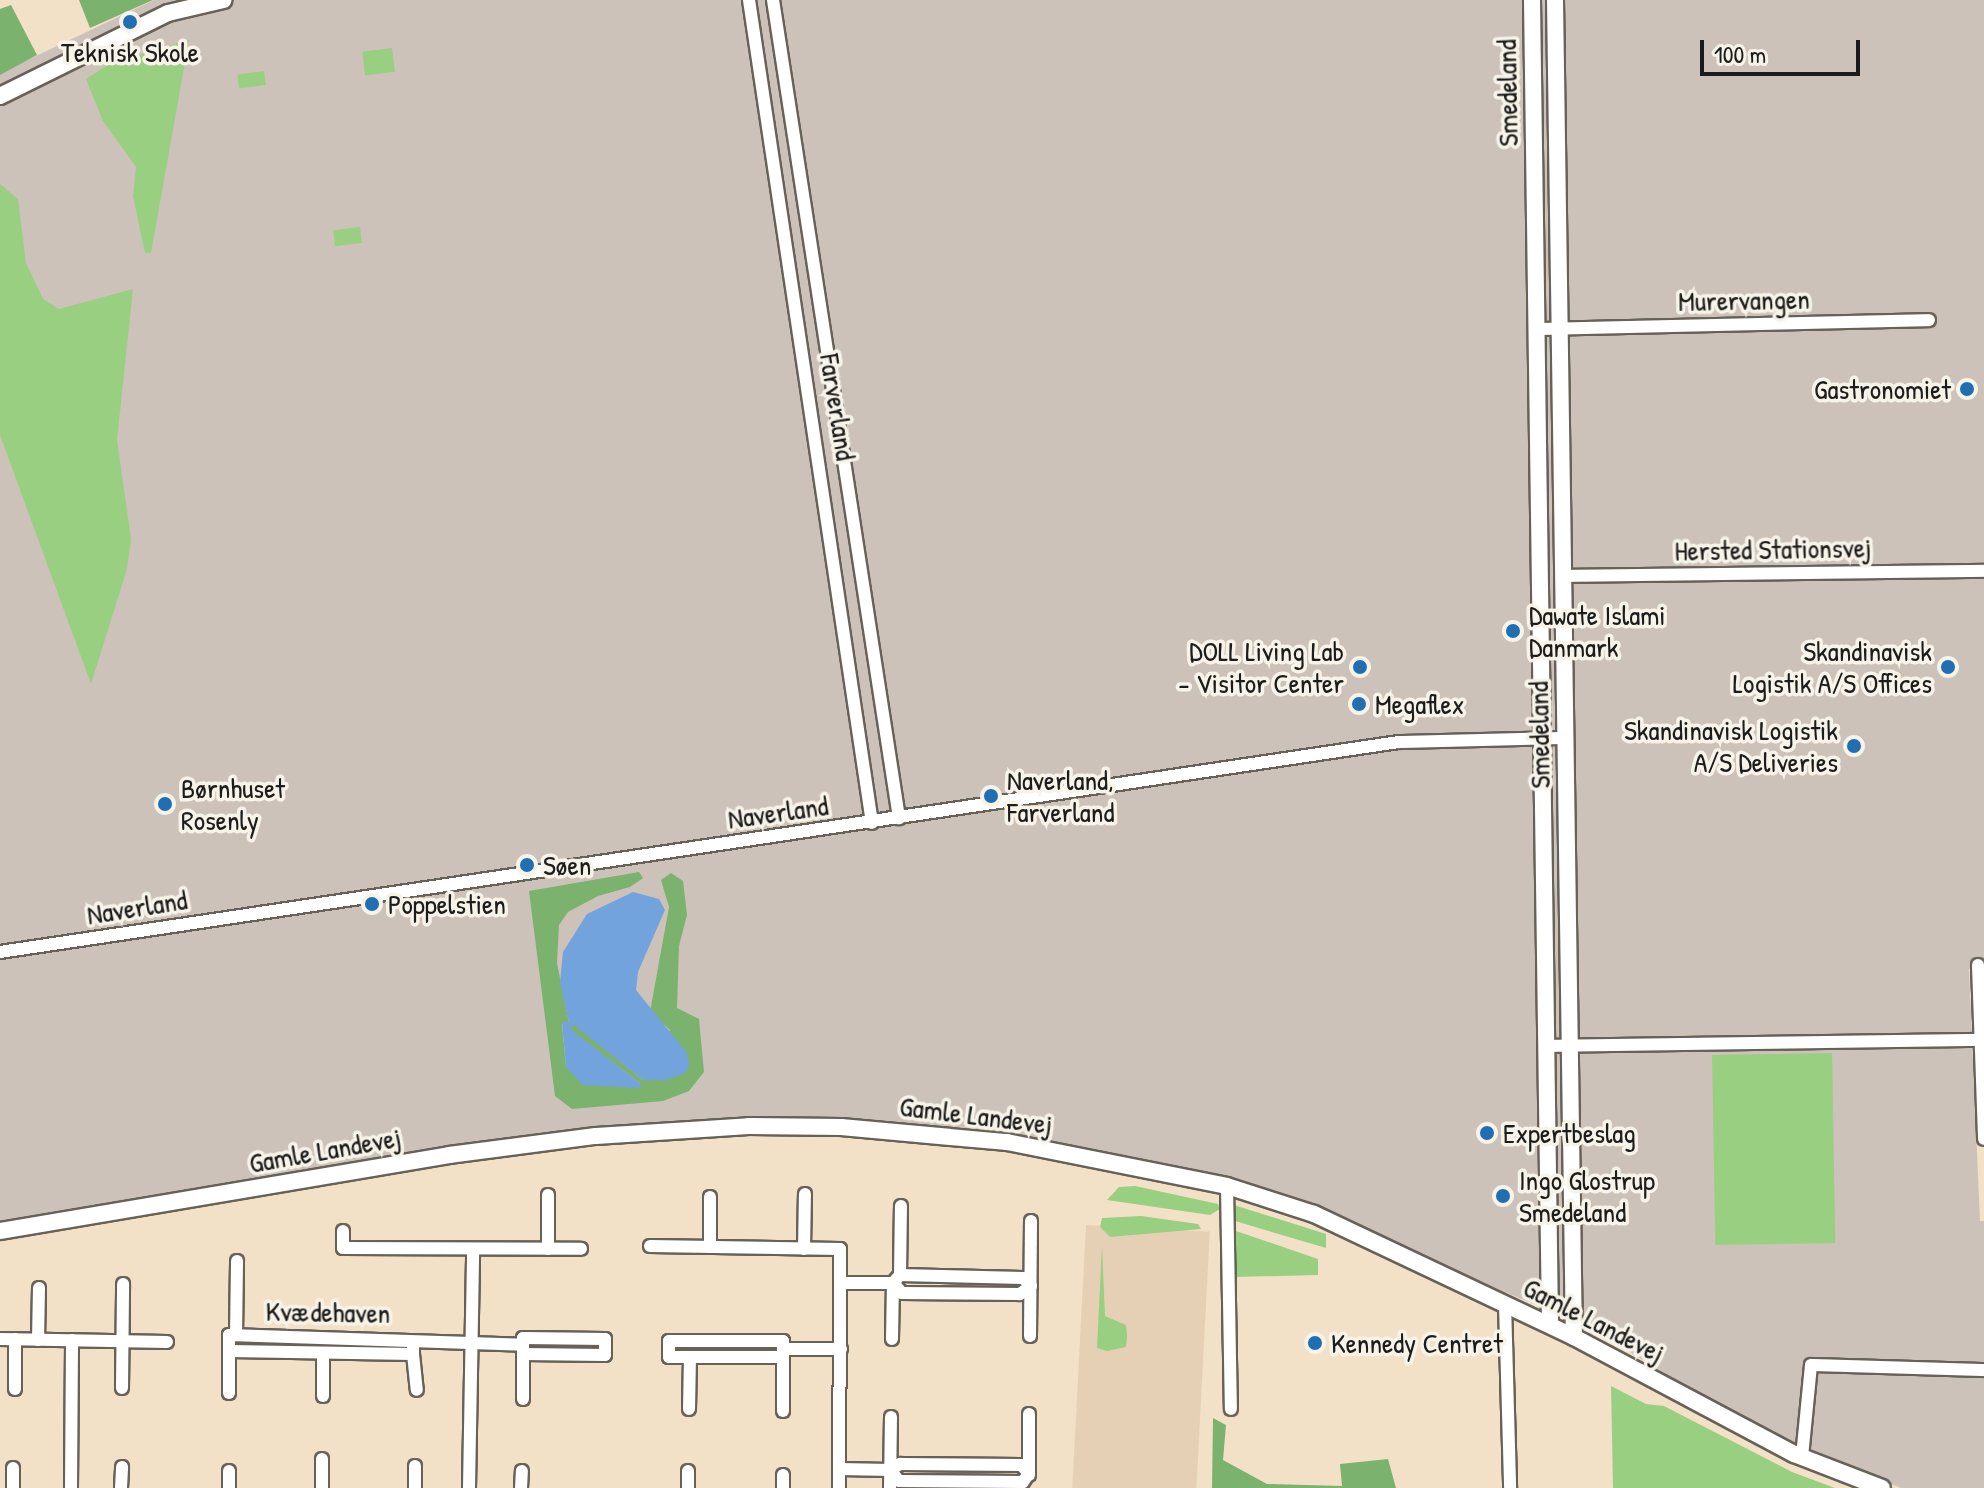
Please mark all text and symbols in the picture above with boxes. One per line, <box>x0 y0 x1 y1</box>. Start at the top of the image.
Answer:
marker: Teknisk Skole <box>121 13 139 31</box>
scale bar <box>1704 24 1864 74</box>
place label: Teknisk Skole <box>61 35 199 69</box>
text: 100 m <box>1714 38 1766 70</box>
street label: Smedeland <box>1489 39 1525 147</box>
street label: Murervangen <box>1678 282 1810 318</box>
street label: Farverland <box>813 351 863 463</box>
place label: Gastronomiet <box>1814 372 1951 406</box>
marker: Gastronomiet <box>1958 380 1976 398</box>
street label: Hersted Stationsvej <box>1674 530 1872 568</box>
place label: Dawate Islami Danmark <box>1529 598 1666 664</box>
marker: Dawate Islami Danmark <box>1504 622 1522 640</box>
place label: DOLL Living Lab - Visitor Center <box>1178 634 1344 700</box>
place label: Skandinavisk Logistik A/S Offices <box>1733 634 1932 700</box>
marker: DOLL Living Lab - Visitor Center <box>1351 658 1369 676</box>
marker: Skandinavisk Logistik A/S Offices <box>1939 658 1957 676</box>
street label: Smedeland <box>1521 681 1557 789</box>
place label: Megaflex <box>1375 687 1464 721</box>
marker: Megaflex <box>1350 695 1368 713</box>
place label: Skandinavisk Logistik A/S Deliveries <box>1624 713 1838 779</box>
marker: Skandinavisk Logistik A/S Deliveries <box>1845 737 1863 755</box>
place label: Naverland, Farverland <box>1007 763 1114 829</box>
place label: Børnhuset Rosenly <box>181 771 285 837</box>
marker: Naverland, Farverland <box>982 787 1000 805</box>
street label: Naverland <box>726 788 830 836</box>
marker: Børnhuset Rosenly <box>156 795 174 813</box>
place label: Søen <box>543 848 591 882</box>
marker: Søen <box>518 856 536 874</box>
street label: Naverland <box>84 883 190 931</box>
place label: Poppelstien <box>388 887 506 921</box>
marker: Poppelstien <box>363 895 381 913</box>
street label: Gamle Landevej <box>898 1089 1054 1141</box>
place label: Expertbeslag <box>1503 1116 1636 1150</box>
street label: Gamle Landevej <box>246 1120 404 1180</box>
marker: Expertbeslag <box>1478 1124 1496 1142</box>
place label: Ingo Glostrup Smedeland <box>1519 1163 1655 1229</box>
marker: Ingo Glostrup Smedeland <box>1494 1187 1512 1205</box>
street label: Gamle Landevej <box>1518 1270 1670 1370</box>
street label: Kvædehaven <box>265 1294 391 1330</box>
place label: Kennedy Centret <box>1331 1326 1503 1360</box>
marker: Kennedy Centret <box>1306 1334 1324 1352</box>

